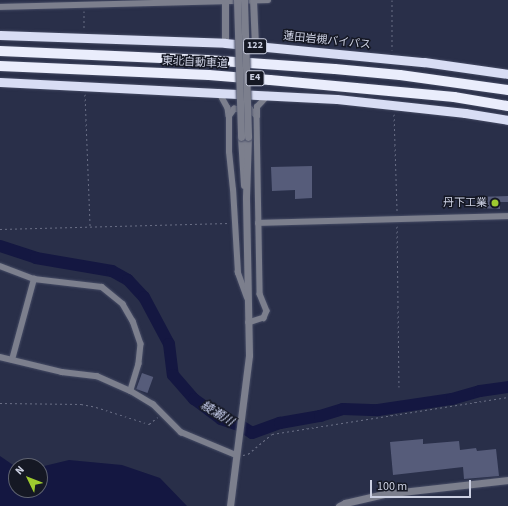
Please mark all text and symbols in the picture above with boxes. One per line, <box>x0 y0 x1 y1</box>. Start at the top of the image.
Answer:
street label: 蓮田岩槻バイパス <box>283 30 371 52</box>
road number: 122 <box>243 38 267 54</box>
street label: 東北自動車道 <box>162 55 228 71</box>
road number: E4 <box>245 70 265 86</box>
place label: 丹下工業 <box>443 196 487 210</box>
marker: 丹下工業 <box>490 198 500 208</box>
water label: 綾瀬川 <box>198 398 236 430</box>
north arrow <box>8 458 48 498</box>
text: N <box>12 462 28 478</box>
scale bar <box>372 472 473 498</box>
text: 100 m <box>377 478 407 495</box>

